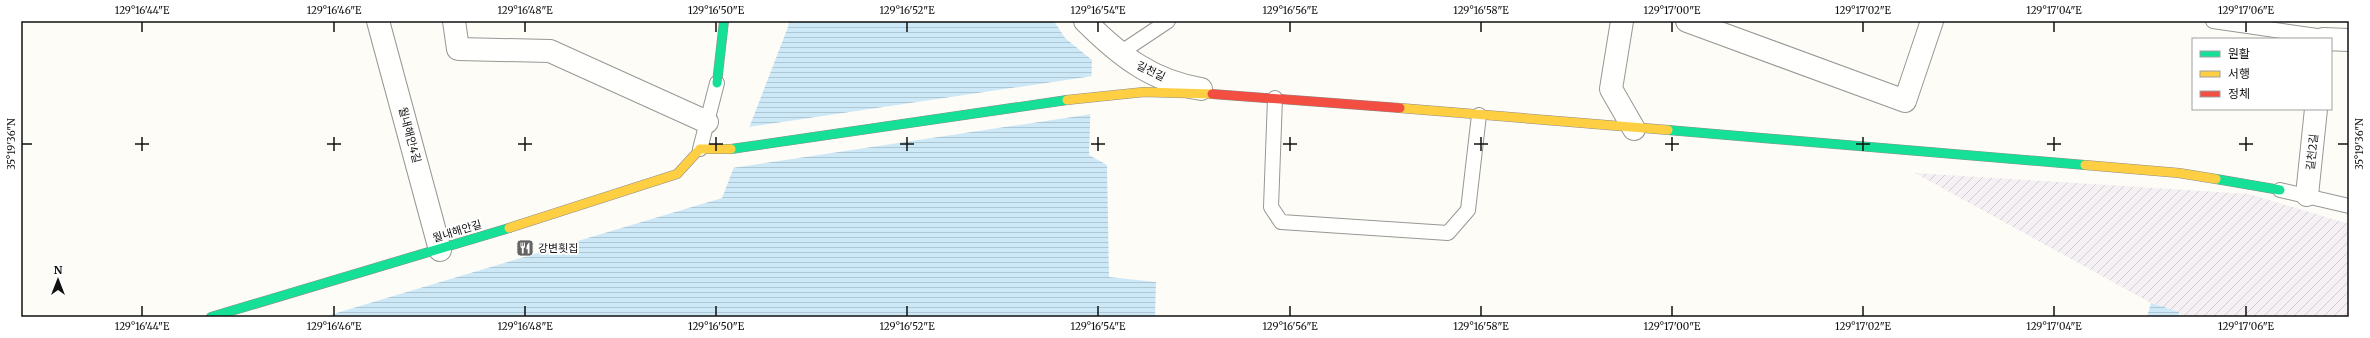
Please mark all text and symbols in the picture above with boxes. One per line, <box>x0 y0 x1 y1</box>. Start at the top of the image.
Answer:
text: 129°16'44"E <box>115 4 170 17</box>
text: 129°16'46"E <box>307 4 362 17</box>
text: 129°16'48"E <box>497 4 553 17</box>
text: 129°16'50"E <box>688 4 745 17</box>
text: 129°16'52"E <box>879 4 935 17</box>
text: 129°16'54"E <box>1071 4 1126 17</box>
text: 129°16'56"E <box>1262 4 1318 17</box>
text: 129°16'58"E <box>1453 4 1509 17</box>
text: 129°17'00"E <box>1644 4 1701 17</box>
text: 129°17'02"E <box>1835 4 1892 17</box>
text: 129°17'04"E <box>2026 4 2082 17</box>
text: 129°17'06"E <box>2218 4 2275 17</box>
legend <box>2192 38 2332 110</box>
text: 원활 <box>2228 46 2250 61</box>
street label: 길천길 <box>1134 58 1168 84</box>
text: 서행 <box>2228 66 2250 81</box>
text: 정체 <box>2228 86 2250 101</box>
street label: 월내해안4길 <box>396 105 424 165</box>
text: 35°19'36"N <box>5 118 18 170</box>
text: 35°19'36"N <box>2353 118 2366 170</box>
street label: 길천2길 <box>2303 133 2321 171</box>
street label: 월내해안길 <box>431 217 483 245</box>
restaurant icon: 강변횟집 <box>515 238 535 258</box>
place label: 강변횟집 <box>538 241 578 255</box>
north arrow <box>38 260 78 300</box>
text: N <box>54 263 63 277</box>
text: 129°16'44"E <box>115 320 170 333</box>
text: 129°16'46"E <box>307 320 362 333</box>
text: 129°16'48"E <box>497 320 553 333</box>
text: 129°16'50"E <box>688 320 745 333</box>
text: 129°16'52"E <box>879 320 935 333</box>
text: 129°16'54"E <box>1071 320 1126 333</box>
text: 129°16'56"E <box>1262 320 1318 333</box>
text: 129°16'58"E <box>1453 320 1509 333</box>
text: 129°17'00"E <box>1644 320 1701 333</box>
text: 129°17'02"E <box>1835 320 1892 333</box>
text: 129°17'04"E <box>2026 320 2082 333</box>
text: 129°17'06"E <box>2218 320 2275 333</box>

